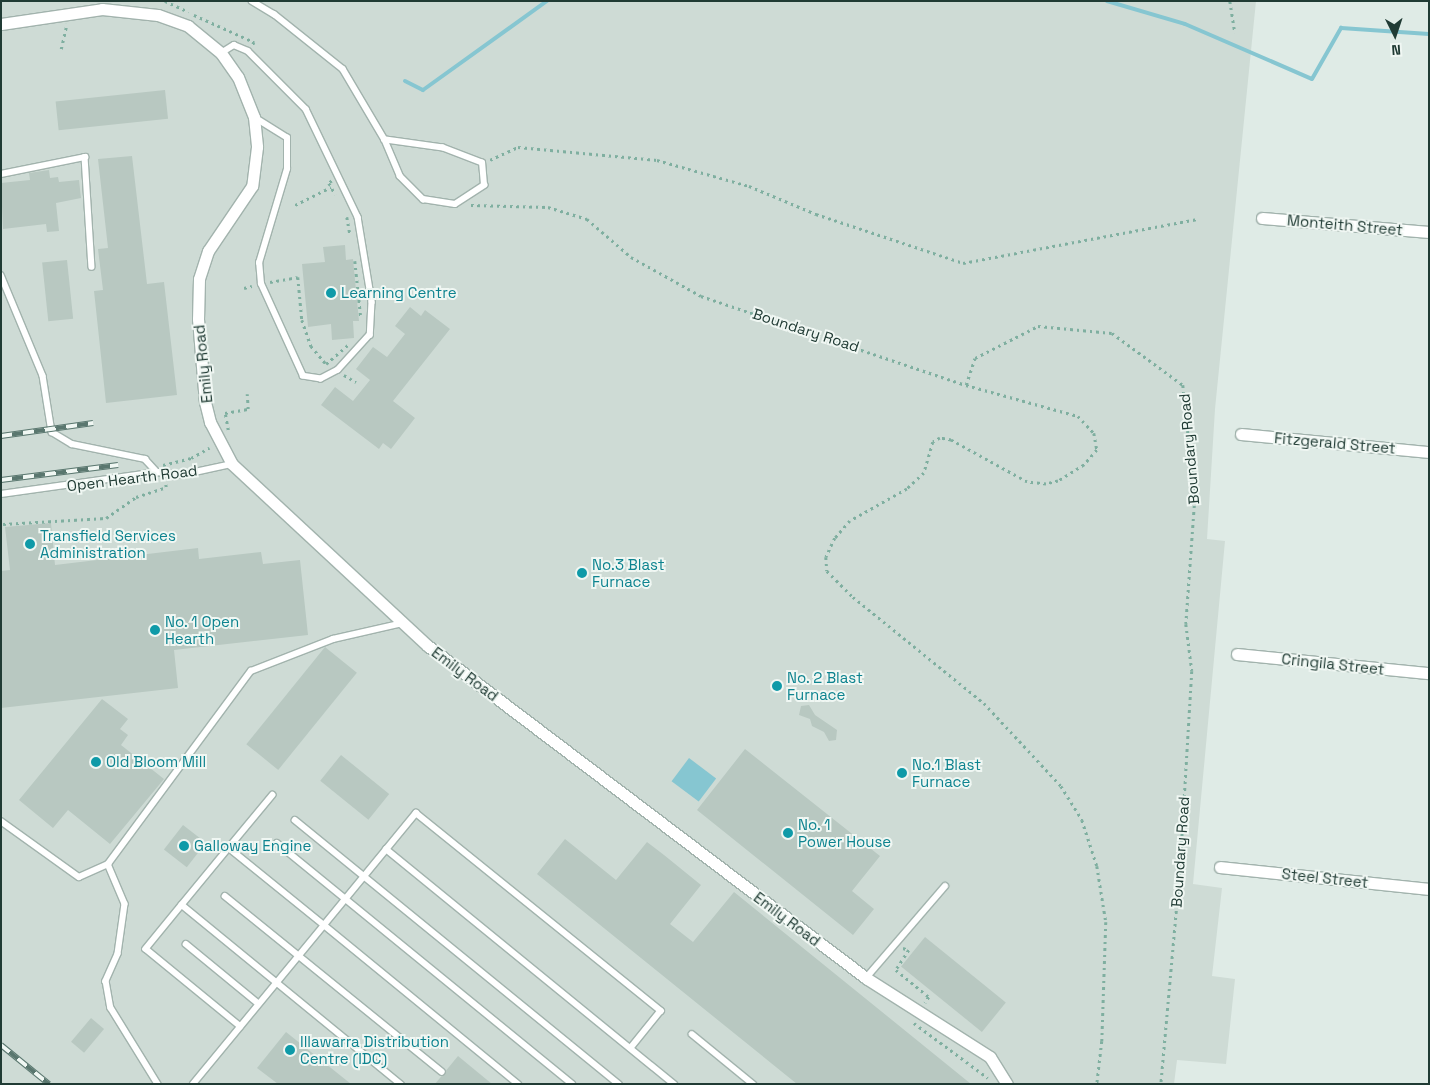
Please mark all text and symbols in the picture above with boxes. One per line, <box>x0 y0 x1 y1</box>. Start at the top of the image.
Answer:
north arrow <box>1370 10 1420 60</box>
text: N <box>1391 41 1401 59</box>
street label: Monteith Street <box>1286 211 1404 239</box>
place label: Learning Centre <box>341 284 457 302</box>
marker: Learning Centre <box>325 287 337 299</box>
street label: Boundary Road <box>750 304 862 356</box>
street label: Emily Road <box>190 324 216 404</box>
street label: Boundary Road <box>1175 393 1203 505</box>
street label: Fitzgerald Street <box>1274 429 1396 457</box>
street label: Open Hearth Road <box>66 461 198 495</box>
place label: Transfield Services Administration <box>40 526 176 561</box>
marker: Transfield Services Administration <box>24 538 36 550</box>
place label: No.3 Blast Furnace <box>592 555 665 590</box>
marker: No.3 Blast Furnace <box>576 567 588 579</box>
place label: No. 1 Open Hearth <box>165 612 240 647</box>
marker: No. 1 Open Hearth <box>149 624 161 636</box>
street label: Emily Road <box>428 643 502 705</box>
street label: Cringila Street <box>1281 650 1385 678</box>
place label: No. 2 Blast Furnace <box>787 668 863 703</box>
marker: No. 2 Blast Furnace <box>771 680 783 692</box>
place label: Old Bloom Mill <box>106 753 206 771</box>
place label: No.1 Blast Furnace <box>912 755 981 790</box>
marker: Old Bloom Mill <box>90 756 102 768</box>
marker: No.1 Blast Furnace <box>896 767 908 779</box>
street label: Boundary Road <box>1167 796 1193 908</box>
place label: No. 1 Power House <box>798 815 891 850</box>
marker: No. 1 Power House <box>782 827 794 839</box>
place label: Galloway Engine <box>194 837 311 855</box>
marker: Galloway Engine <box>178 840 190 852</box>
street label: Steel Street <box>1281 865 1369 891</box>
street label: Emily Road <box>750 888 824 950</box>
place label: Illawarra Distribution Centre (IDC) <box>300 1032 449 1067</box>
marker: Illawarra Distribution Centre (IDC) <box>284 1044 296 1056</box>

